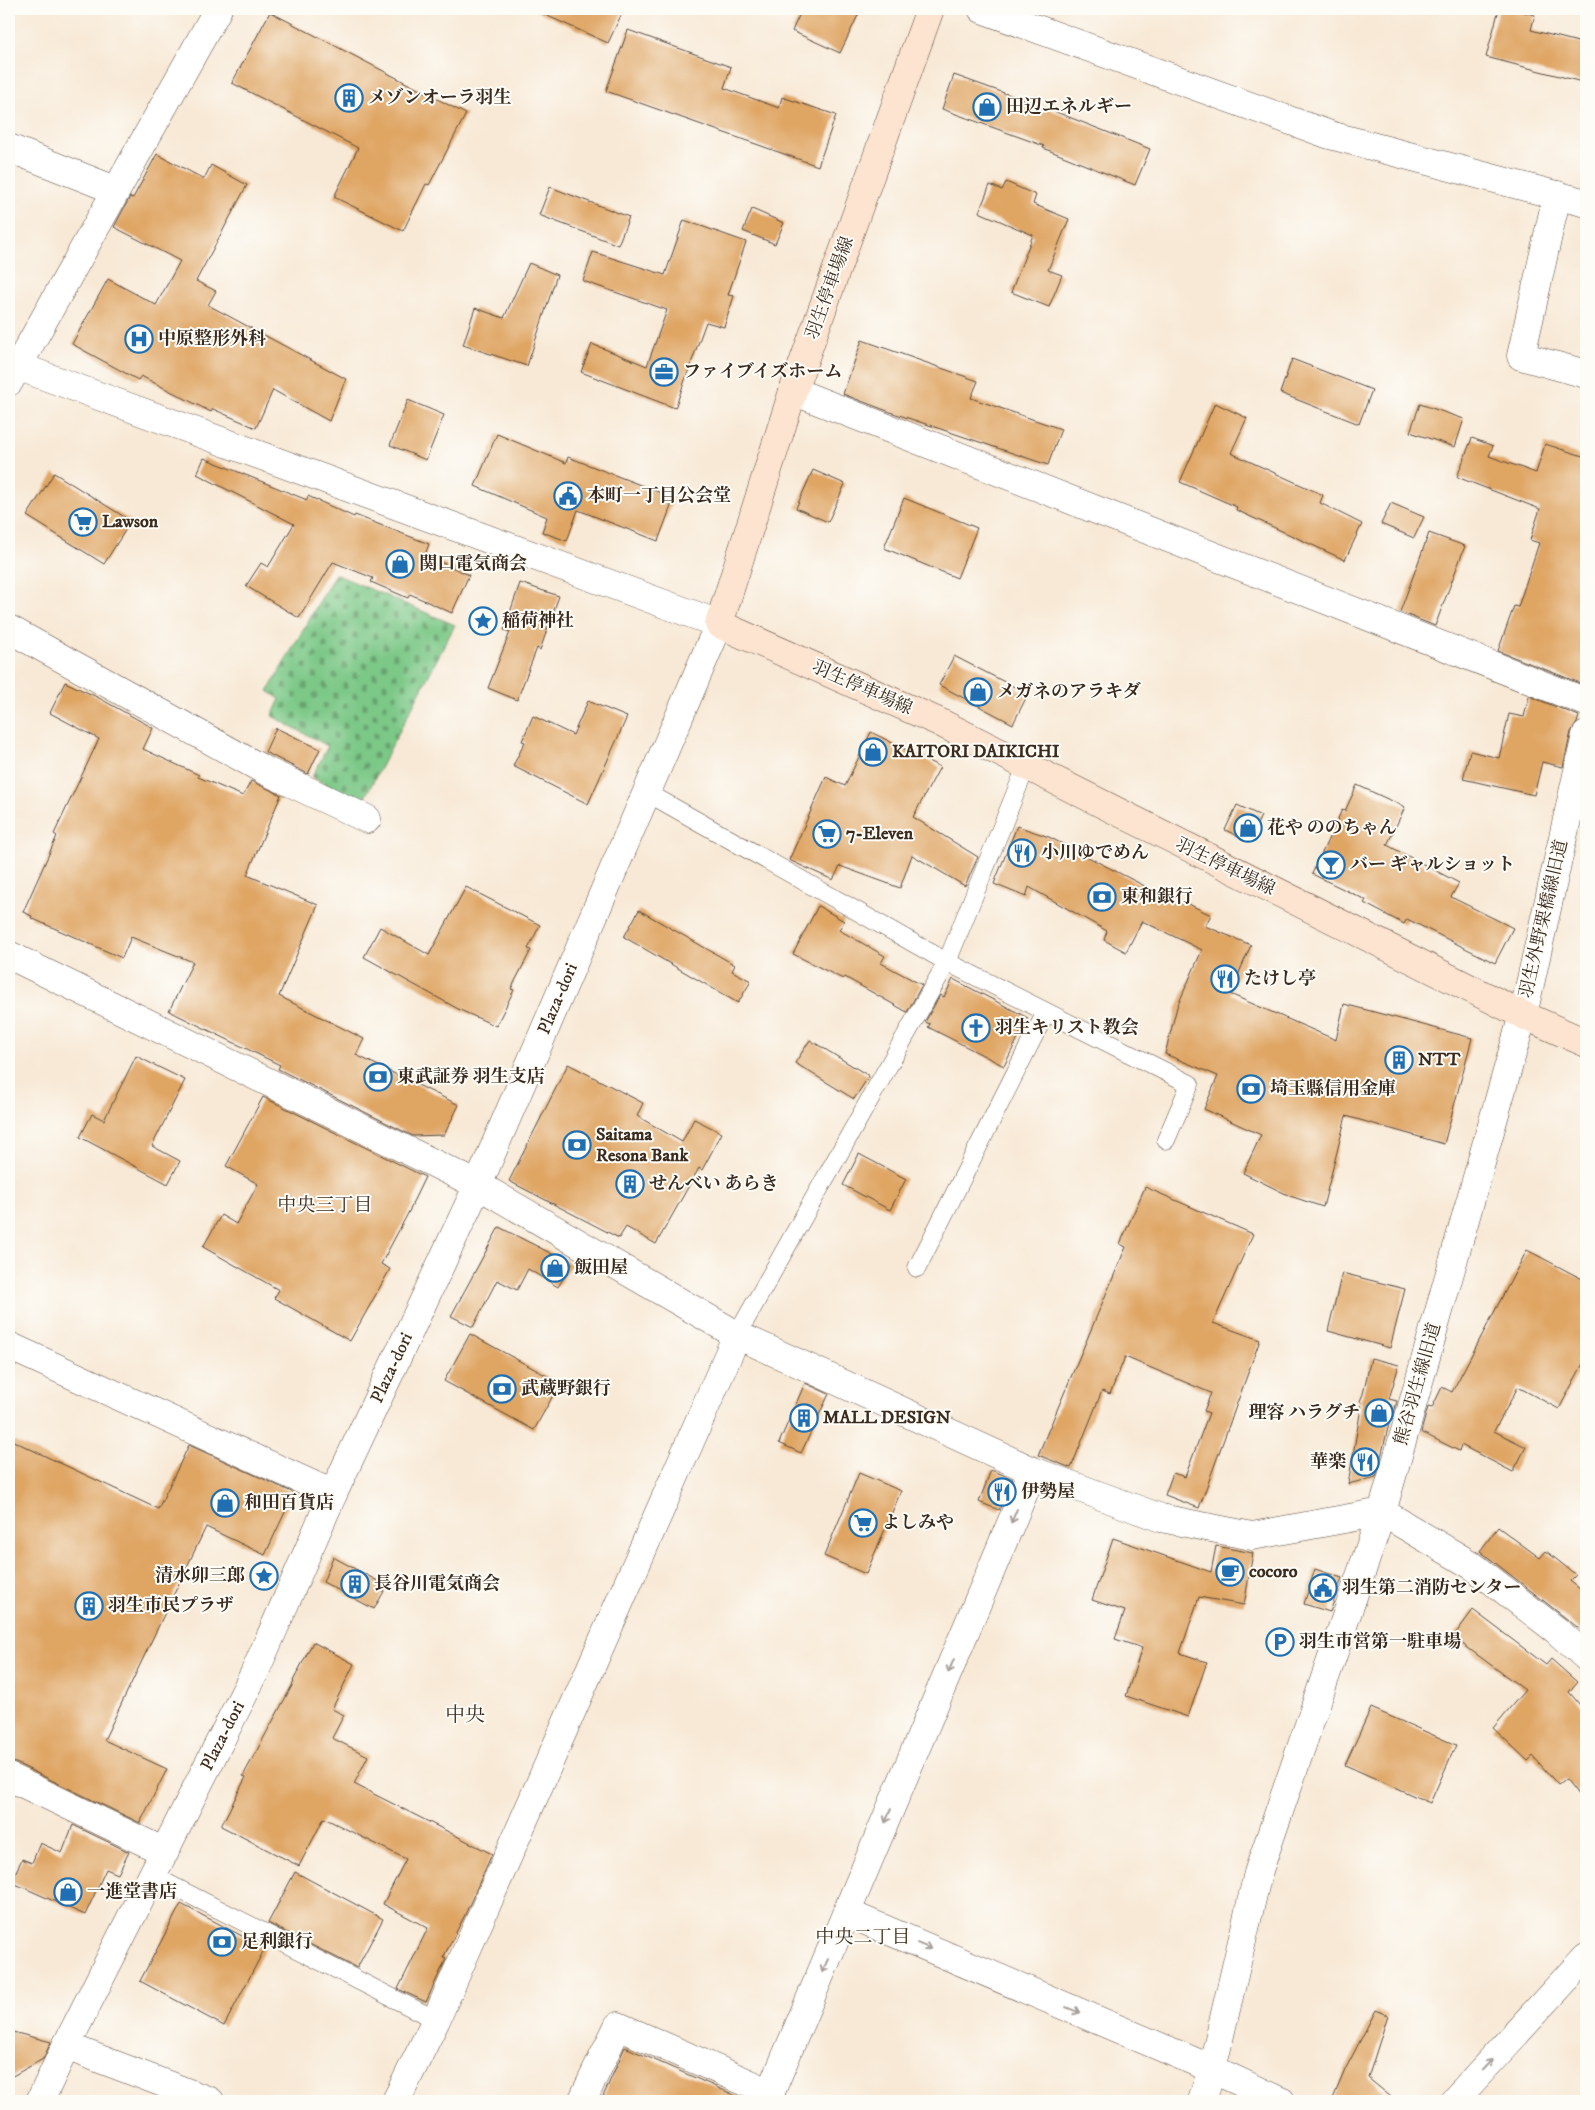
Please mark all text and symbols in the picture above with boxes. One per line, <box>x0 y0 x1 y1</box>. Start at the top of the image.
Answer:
building icon: メゾンオーラ羽生 <box>334 83 364 113</box>
place label: メゾンオーラ羽生 <box>368 87 511 109</box>
shop icon: 田辺エネルギー <box>972 92 1002 122</box>
place label: 田辺エネルギー <box>1006 96 1132 118</box>
street label: 羽生停車場線 <box>801 233 859 343</box>
hospital icon: 中原整形外科 <box>124 324 154 354</box>
place label: 中原整形外科 <box>158 328 266 350</box>
office icon: ファイブイズホーム <box>649 357 679 387</box>
place label: ファイブイズホーム <box>683 361 842 383</box>
public building icon: 本町一丁目公会堂 <box>553 481 583 511</box>
place label: 本町一丁目公会堂 <box>587 485 731 507</box>
supermarket icon: Lawson <box>68 507 98 537</box>
place label: Lawson <box>102 511 159 533</box>
shop icon: 関口電気商会 <box>385 549 415 579</box>
place label: 関口電気商会 <box>419 553 527 575</box>
place icon: 稲荷神社 <box>468 606 498 636</box>
place label: 稲荷神社 <box>502 610 574 632</box>
street label: 羽生停車場線 <box>808 656 916 720</box>
shop icon: メガネのアラキダ <box>963 677 993 707</box>
place label: メガネのアラキダ <box>997 681 1141 703</box>
shop icon: KAITORI DAIKICHI <box>858 737 888 767</box>
place label: KAITORI DAIKICHI <box>892 741 1060 763</box>
shop icon: 花や ののちゃん <box>1233 813 1263 843</box>
place label: 花や ののちゃん <box>1267 817 1397 839</box>
supermarket icon: 7-Eleven <box>812 819 842 849</box>
place label: 7-Eleven <box>846 823 914 845</box>
street label: 羽生停車場線 <box>1172 833 1278 901</box>
restaurant icon: 小川ゆでめん <box>1007 838 1037 868</box>
street label: 羽生外野栗橋線旧道 <box>1515 838 1573 1000</box>
place label: 小川ゆでめん <box>1041 842 1149 864</box>
bar icon: バー ギャルショット <box>1316 850 1346 880</box>
place label: バー ギャルショット <box>1350 854 1515 876</box>
bank icon: 東和銀行 <box>1087 882 1117 912</box>
place label: 東和銀行 <box>1121 886 1193 908</box>
street label: Plaza-dori <box>533 960 583 1038</box>
restaurant icon: たけし亭 <box>1210 964 1240 994</box>
place label: たけし亭 <box>1244 968 1316 990</box>
church icon: 羽生キリスト教会 <box>961 1013 991 1043</box>
place label: 羽生キリスト教会 <box>995 1017 1139 1039</box>
building icon: NTT <box>1384 1045 1414 1075</box>
place label: NTT <box>1418 1049 1461 1071</box>
bank icon: 東武証券 羽生支店 <box>363 1062 393 1092</box>
place label: 東武証券 羽生支店 <box>397 1066 545 1088</box>
bank icon: 埼玉縣信用金庫 <box>1236 1074 1266 1104</box>
place label: 埼玉縣信用金庫 <box>1270 1078 1396 1100</box>
place label: Saitama Resona Bank <box>596 1124 689 1167</box>
bank icon: Saitama Resona Bank <box>562 1130 592 1160</box>
building icon: せんべい あらき <box>615 1169 645 1199</box>
place label: せんべい あらき <box>649 1173 779 1195</box>
district label: 中央三丁目 <box>277 1194 373 1217</box>
shop icon: 飯田屋 <box>540 1253 570 1283</box>
place label: 飯田屋 <box>574 1257 628 1279</box>
street label: 熊谷羽生線旧道 <box>1390 1320 1446 1448</box>
street label: Plaza-dori <box>366 1329 418 1407</box>
bank icon: 武蔵野銀行 <box>487 1374 517 1404</box>
place label: 武蔵野銀行 <box>521 1378 611 1400</box>
shop icon: 理容 ハラグチ <box>1364 1398 1394 1428</box>
place label: 理容 ハラグチ <box>1248 1402 1360 1424</box>
building icon: MALL DESIGN <box>789 1403 819 1433</box>
place label: MALL DESIGN <box>823 1407 951 1429</box>
restaurant icon: 華楽 <box>1350 1447 1380 1477</box>
place label: 華楽 <box>1310 1451 1346 1473</box>
restaurant icon: 伊勢屋 <box>987 1477 1017 1507</box>
place label: 伊勢屋 <box>1021 1481 1075 1503</box>
shop icon: 和田百貨店 <box>210 1488 240 1518</box>
place label: 和田百貨店 <box>244 1492 334 1514</box>
supermarket icon: よしみや <box>848 1508 878 1538</box>
one-way arrow <box>1008 1508 1018 1523</box>
place label: よしみや <box>882 1512 954 1534</box>
cafe icon: cocoro <box>1215 1557 1245 1587</box>
place icon: 清水卯三郎 <box>249 1561 279 1591</box>
place label: cocoro <box>1249 1561 1298 1583</box>
place label: 清水卯三郎 <box>155 1565 245 1587</box>
building icon: 長谷川電気商会 <box>340 1569 370 1599</box>
place label: 長谷川電気商会 <box>374 1573 500 1595</box>
public building icon: 羽生第二消防センター <box>1308 1573 1338 1603</box>
place label: 羽生第二消防センター <box>1342 1577 1521 1599</box>
building icon: 羽生市民プラザ <box>74 1591 104 1621</box>
place label: 羽生市民プラザ <box>108 1595 234 1617</box>
parking icon: 羽生市営第一駐車場 <box>1265 1627 1295 1657</box>
place label: 羽生市営第一駐車場 <box>1299 1631 1461 1653</box>
one-way arrow <box>945 1658 955 1673</box>
street label: Plaza-dori <box>196 1698 250 1774</box>
district label: 中央 <box>445 1703 485 1728</box>
one-way arrow <box>882 1808 892 1823</box>
shop icon: 一進堂書店 <box>53 1877 83 1907</box>
place label: 一進堂書店 <box>87 1881 177 1903</box>
district label: 中央二丁目 <box>815 1926 911 1949</box>
bank icon: 足利銀行 <box>207 1927 237 1957</box>
place label: 足利銀行 <box>241 1931 313 1953</box>
one-way arrow <box>916 1941 931 1951</box>
one-way arrow <box>819 1958 828 1973</box>
one-way arrow <box>1065 2005 1080 2015</box>
one-way arrow <box>1481 2059 1493 2072</box>

